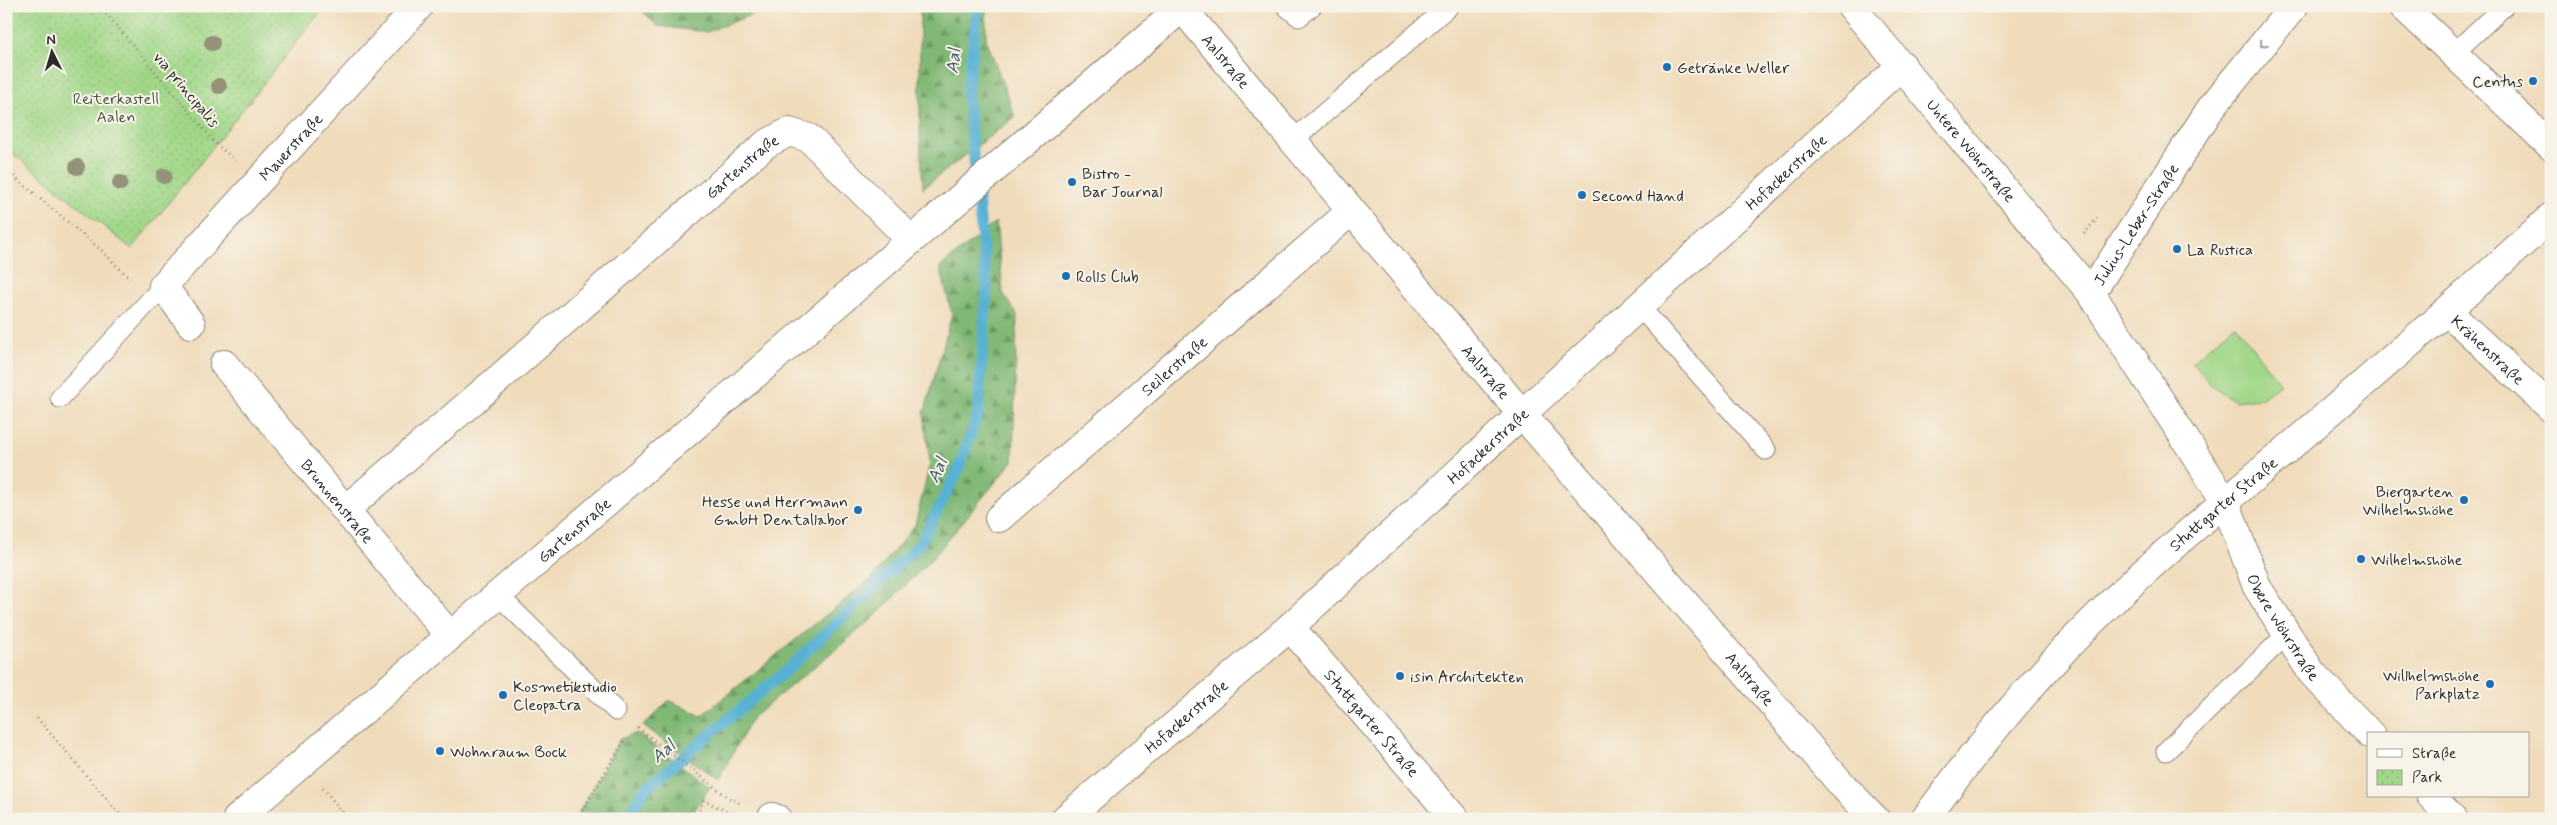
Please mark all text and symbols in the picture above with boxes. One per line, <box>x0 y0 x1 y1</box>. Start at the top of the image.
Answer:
north arrow <box>28 28 78 78</box>
street label: Aalstraße <box>1196 30 1254 94</box>
text: N <box>46 31 56 49</box>
one-way arrow <box>2261 38 2269 47</box>
water label: Aal <box>941 46 968 75</box>
street label: via principalis <box>148 48 224 132</box>
place label: Getränke Weller <box>1677 58 1790 79</box>
marker: Getränke Weller <box>1661 61 1673 73</box>
place label: Centus <box>2472 72 2523 93</box>
marker: Centus <box>2527 75 2539 87</box>
park label: Reiterkastell Aalen <box>73 89 159 128</box>
street label: Untere Wöhrstraße <box>1921 95 2020 207</box>
street label: Mauerstraße <box>255 109 328 186</box>
street label: Gartenstraße <box>702 130 783 204</box>
street label: Hofackerstraße <box>1742 130 1832 215</box>
street label: Julius-Leber-Straße <box>2089 160 2184 290</box>
place label: Bistro - Bar Journal <box>1082 164 1163 203</box>
marker: Bistro - Bar Journal <box>1066 176 1078 188</box>
place label: Second Hand <box>1592 186 1684 207</box>
marker: Second Hand <box>1576 189 1588 201</box>
place label: La Rustica <box>2187 240 2253 261</box>
marker: La Rustica <box>2171 243 2183 255</box>
place label: Rolls Club <box>1076 267 1139 288</box>
marker: Rolls Club <box>1060 270 1072 282</box>
street label: Krähenstraße <box>2446 311 2529 390</box>
street label: Seilerstraße <box>1137 332 1212 401</box>
street label: Aalstraße <box>1456 341 1514 404</box>
street label: Hofackerstraße <box>1443 404 1534 489</box>
water label: Aal <box>922 453 955 487</box>
street label: Stuttgarter Straße <box>2165 453 2282 557</box>
street label: Brunnenstraße <box>295 455 378 548</box>
place label: Biergarten Wilhelmshöhe <box>2363 482 2454 521</box>
place label: Hesse und Herrmann GmbH Dentallabor <box>702 492 848 531</box>
street label: Gartenstraße <box>534 493 616 568</box>
marker: Biergarten Wilhelmshöhe <box>2458 494 2470 506</box>
marker: Hesse und Herrmann GmbH Dentallabor <box>852 504 864 516</box>
place label: Wilhelmshöhe <box>2371 550 2463 571</box>
marker: Wilhelmshöhe <box>2355 553 2367 565</box>
street label: Obere Wöhrstraße <box>2241 571 2323 686</box>
street label: Aalstraße <box>1720 648 1778 711</box>
street label: Stuttgarter Straße <box>1319 665 1423 782</box>
place label: Willhelmshöhe Parkplatz <box>2383 666 2480 705</box>
place label: isin Architekten <box>1410 667 1524 688</box>
marker: isin Architekten <box>1394 670 1406 682</box>
street label: Hofackerstraße <box>1141 675 1233 759</box>
place label: Kosmetikstudio Cleopatra <box>513 677 617 716</box>
marker: Willhelmshöhe Parkplatz <box>2484 678 2496 690</box>
marker: Kosmetikstudio Cleopatra <box>497 689 509 701</box>
legend <box>2367 732 2530 798</box>
water label: Aal <box>646 734 682 769</box>
place label: Wohnraum Bock <box>450 742 567 763</box>
text: Straße <box>2412 744 2456 764</box>
marker: Wohnraum Bock <box>434 745 446 757</box>
text: Park <box>2412 768 2442 788</box>

